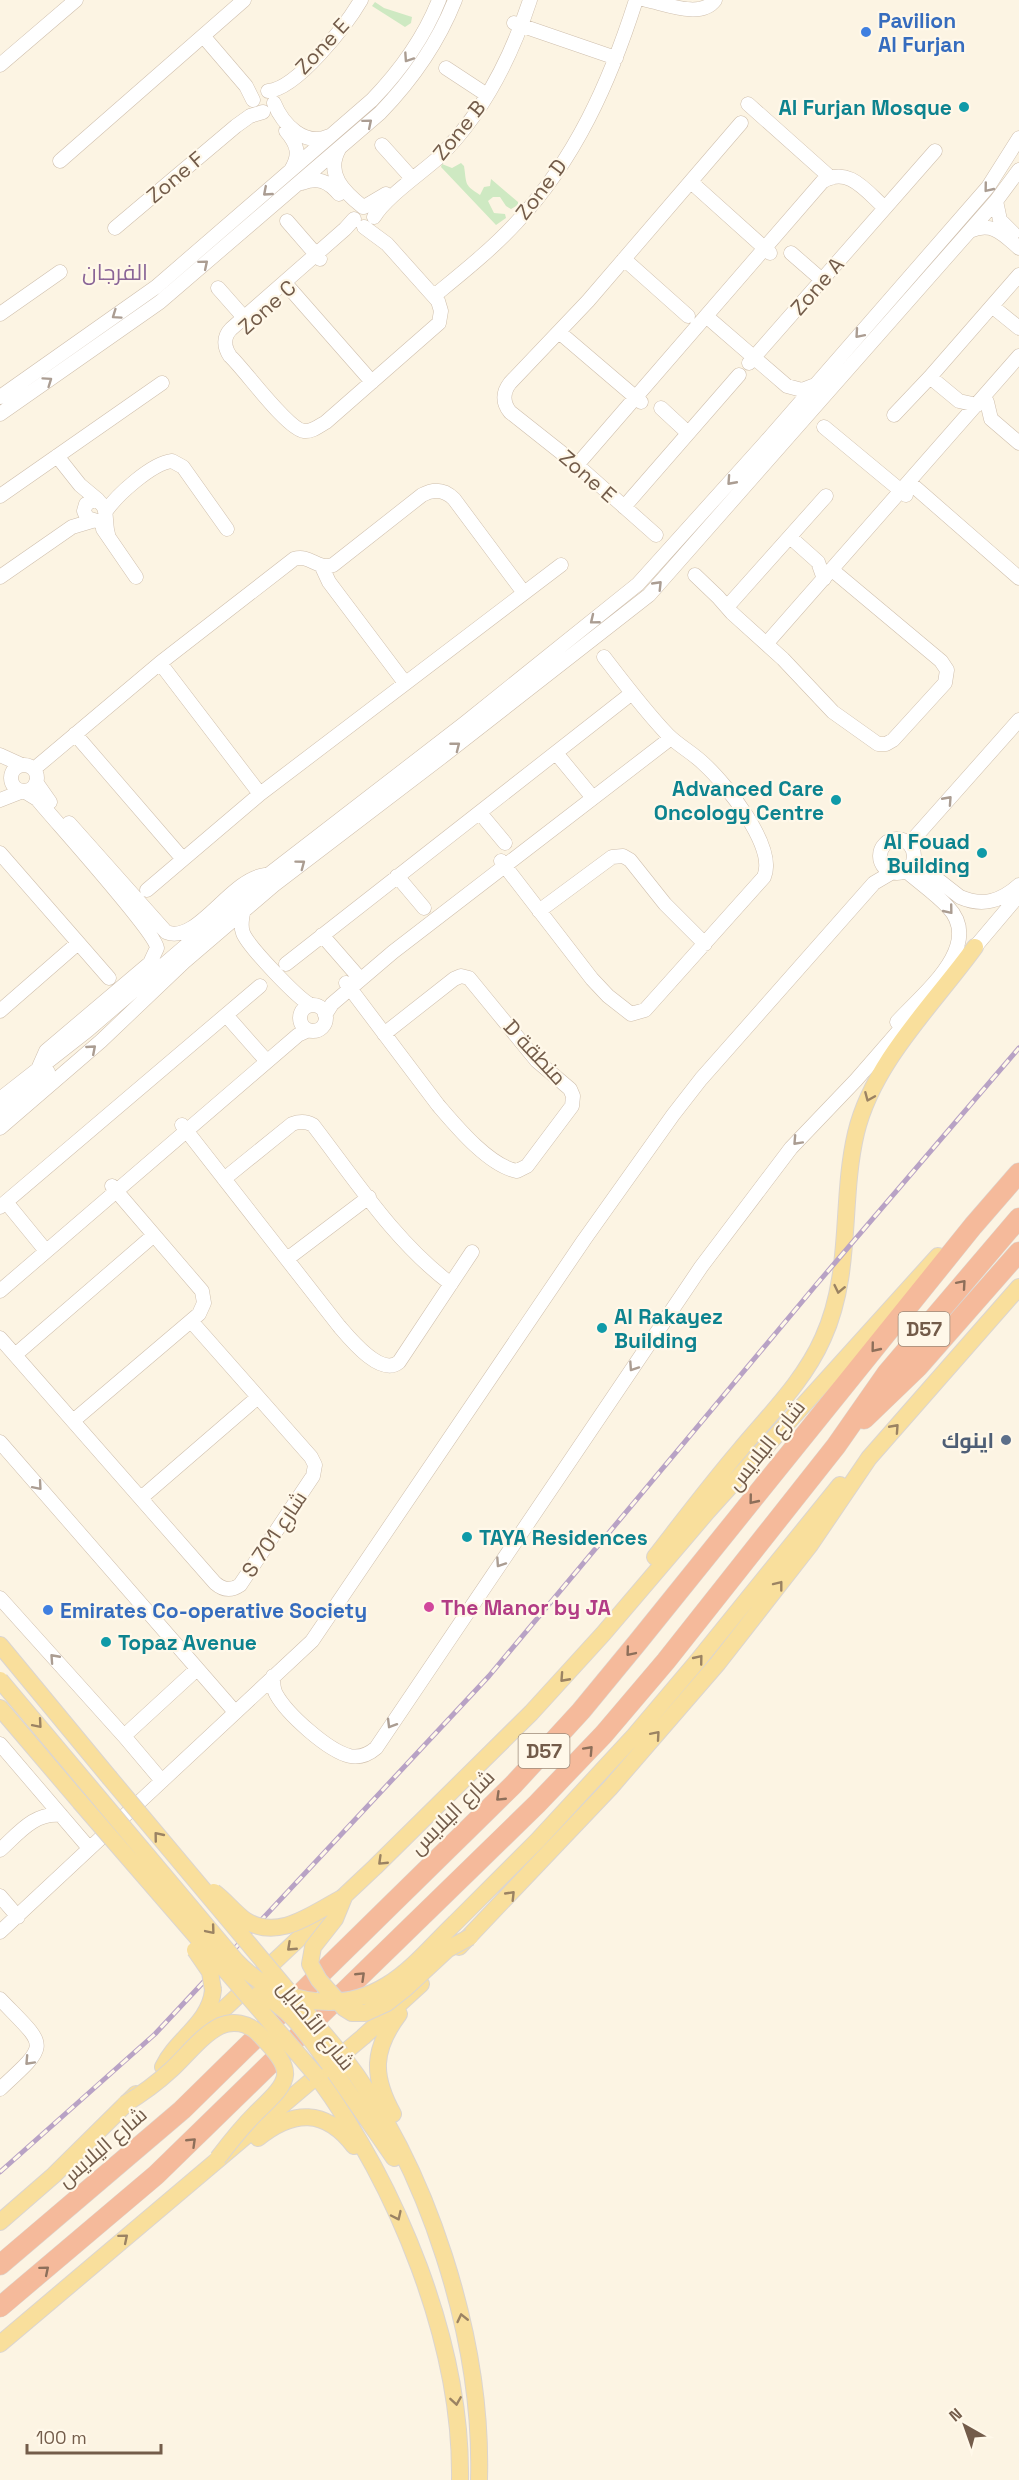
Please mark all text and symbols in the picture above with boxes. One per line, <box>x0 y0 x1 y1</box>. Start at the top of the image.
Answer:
place label: Pavilion Al Furjan <box>878 7 965 58</box>
street label: Zone E <box>289 12 355 80</box>
marker: Pavilion Al Furjan <box>859 25 873 39</box>
one-way arrow <box>404 51 415 62</box>
place label: Al Furjan Mosque <box>778 94 952 121</box>
street label: Zone B <box>427 95 491 165</box>
marker: Al Furjan Mosque <box>957 100 971 114</box>
one-way arrow <box>361 119 372 130</box>
street label: Zone F <box>141 145 209 209</box>
street label: Zone D <box>509 153 573 225</box>
one-way arrow <box>984 181 995 192</box>
one-way arrow <box>263 184 274 195</box>
street label: Zone A <box>784 251 850 321</box>
district label: الفرجان <box>82 258 148 286</box>
one-way arrow <box>197 260 208 271</box>
street label: Zone C <box>232 274 302 340</box>
one-way arrow <box>112 308 123 319</box>
one-way arrow <box>856 328 867 339</box>
one-way arrow <box>41 377 52 388</box>
street label: Zone E <box>554 444 622 508</box>
one-way arrow <box>727 474 738 485</box>
one-way arrow <box>651 582 662 592</box>
one-way arrow <box>590 612 601 623</box>
one-way arrow <box>450 742 461 753</box>
place label: Advanced Care Oncology Centre <box>654 775 824 826</box>
marker: Advanced Care Oncology Centre <box>829 793 843 807</box>
one-way arrow <box>941 796 952 807</box>
place label: Al Fouad Building <box>884 828 970 879</box>
marker: Al Fouad Building <box>975 846 989 860</box>
one-way arrow <box>294 860 305 871</box>
one-way arrow <box>941 903 952 914</box>
street label: D منطقة <box>498 1013 572 1091</box>
one-way arrow <box>85 1045 96 1056</box>
one-way arrow <box>864 1091 876 1102</box>
one-way arrow <box>793 1135 804 1145</box>
one-way arrow <box>955 1280 966 1291</box>
one-way arrow <box>833 1283 846 1293</box>
place label: Al Rakayez Building <box>614 1303 723 1354</box>
road number: D57 <box>898 1312 950 1346</box>
marker: Al Rakayez Building <box>595 1321 609 1335</box>
one-way arrow <box>871 1341 882 1352</box>
one-way arrow <box>629 1360 640 1371</box>
street label: شارع اليلايس <box>721 1394 812 1497</box>
one-way arrow <box>888 1424 899 1435</box>
place label: اينوك <box>942 1427 994 1454</box>
marker: اينوك <box>999 1433 1013 1447</box>
one-way arrow <box>31 1480 42 1490</box>
street label: S 701 شارع <box>235 1486 314 1583</box>
one-way arrow <box>749 1493 760 1504</box>
place label: TAYA Residences <box>479 1524 648 1551</box>
marker: TAYA Residences <box>460 1530 474 1544</box>
one-way arrow <box>496 1556 507 1567</box>
one-way arrow <box>772 1580 783 1591</box>
place label: The Manor by JA <box>441 1594 611 1621</box>
place label: Emirates Co-operative Society <box>60 1597 367 1624</box>
marker: The Manor by JA <box>422 1600 436 1614</box>
marker: Emirates Co-operative Society <box>41 1603 55 1617</box>
place label: Topaz Avenue <box>118 1629 257 1656</box>
marker: Topaz Avenue <box>99 1635 113 1649</box>
one-way arrow <box>627 1645 638 1656</box>
one-way arrow <box>50 1654 61 1665</box>
one-way arrow <box>692 1655 703 1666</box>
one-way arrow <box>560 1670 571 1681</box>
one-way arrow <box>31 1718 42 1728</box>
one-way arrow <box>386 1718 398 1728</box>
one-way arrow <box>649 1731 660 1742</box>
road number: D57 <box>518 1734 570 1768</box>
one-way arrow <box>582 1746 593 1756</box>
street label: شارع اليلايس <box>404 1764 501 1861</box>
one-way arrow <box>497 1790 508 1801</box>
one-way arrow <box>154 1832 165 1843</box>
one-way arrow <box>378 1853 389 1864</box>
one-way arrow <box>503 1892 514 1903</box>
one-way arrow <box>204 1924 215 1935</box>
one-way arrow <box>287 1940 298 1951</box>
one-way arrow <box>355 1972 365 1983</box>
street label: شارع الأصايل <box>270 1974 361 2076</box>
one-way arrow <box>25 2054 36 2065</box>
street label: شارع اليلايس <box>52 2101 153 2194</box>
one-way arrow <box>184 2138 195 2149</box>
one-way arrow <box>389 2210 401 2221</box>
one-way arrow <box>117 2234 128 2245</box>
one-way arrow <box>38 2266 49 2277</box>
one-way arrow <box>456 2313 469 2323</box>
north arrow <box>935 2396 995 2456</box>
one-way arrow <box>449 2397 461 2406</box>
text: N <box>945 2403 967 2426</box>
scale bar <box>27 2417 160 2455</box>
text: 100 m <box>36 2426 87 2449</box>

